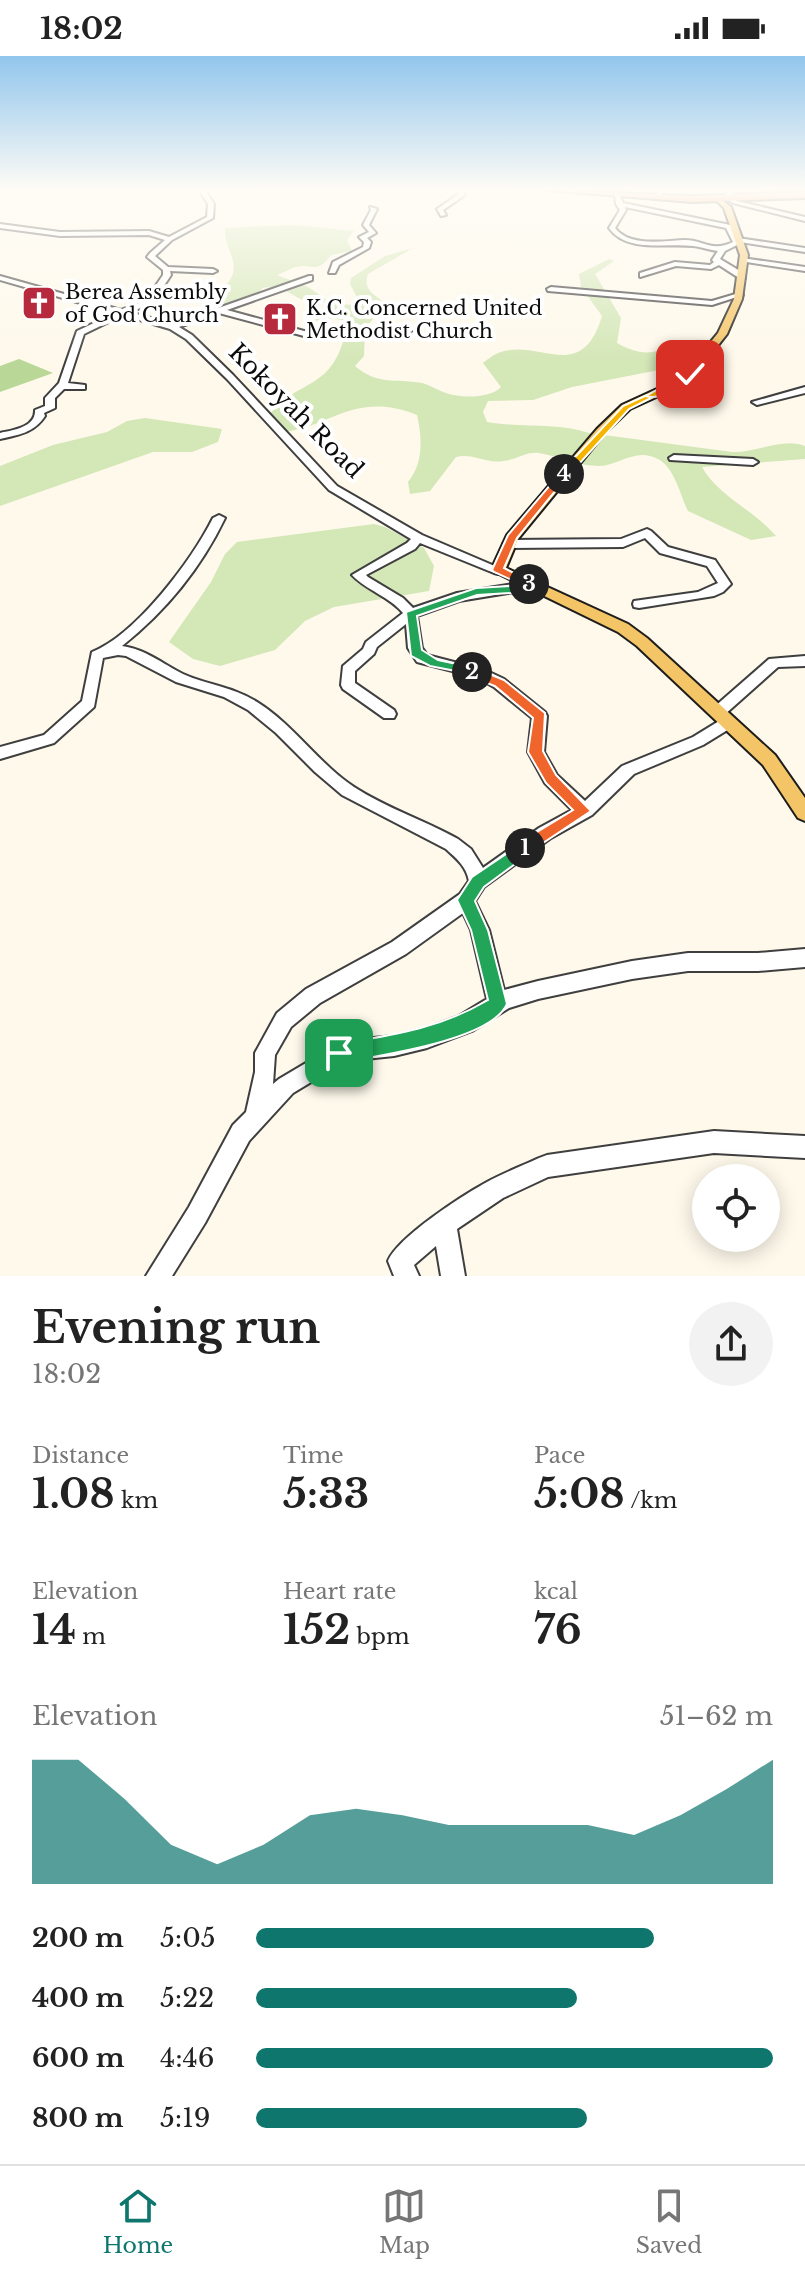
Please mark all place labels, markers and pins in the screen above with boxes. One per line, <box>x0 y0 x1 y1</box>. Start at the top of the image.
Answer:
place label: Berea Assembly of God Church <box>65 280 227 327</box>
church icon: Berea Assembly of God Church <box>20 284 58 322</box>
place label: K.C. Concerned United Methodist Church <box>306 296 542 343</box>
church icon: K.C. Concerned United Methodist Church <box>261 300 299 338</box>
pin <box>656 340 724 408</box>
pin: 4 <box>544 454 584 494</box>
pin: 3 <box>509 564 549 604</box>
pin: 2 <box>452 652 492 692</box>
pin: 1 <box>505 828 545 868</box>
pin <box>305 1019 373 1087</box>

